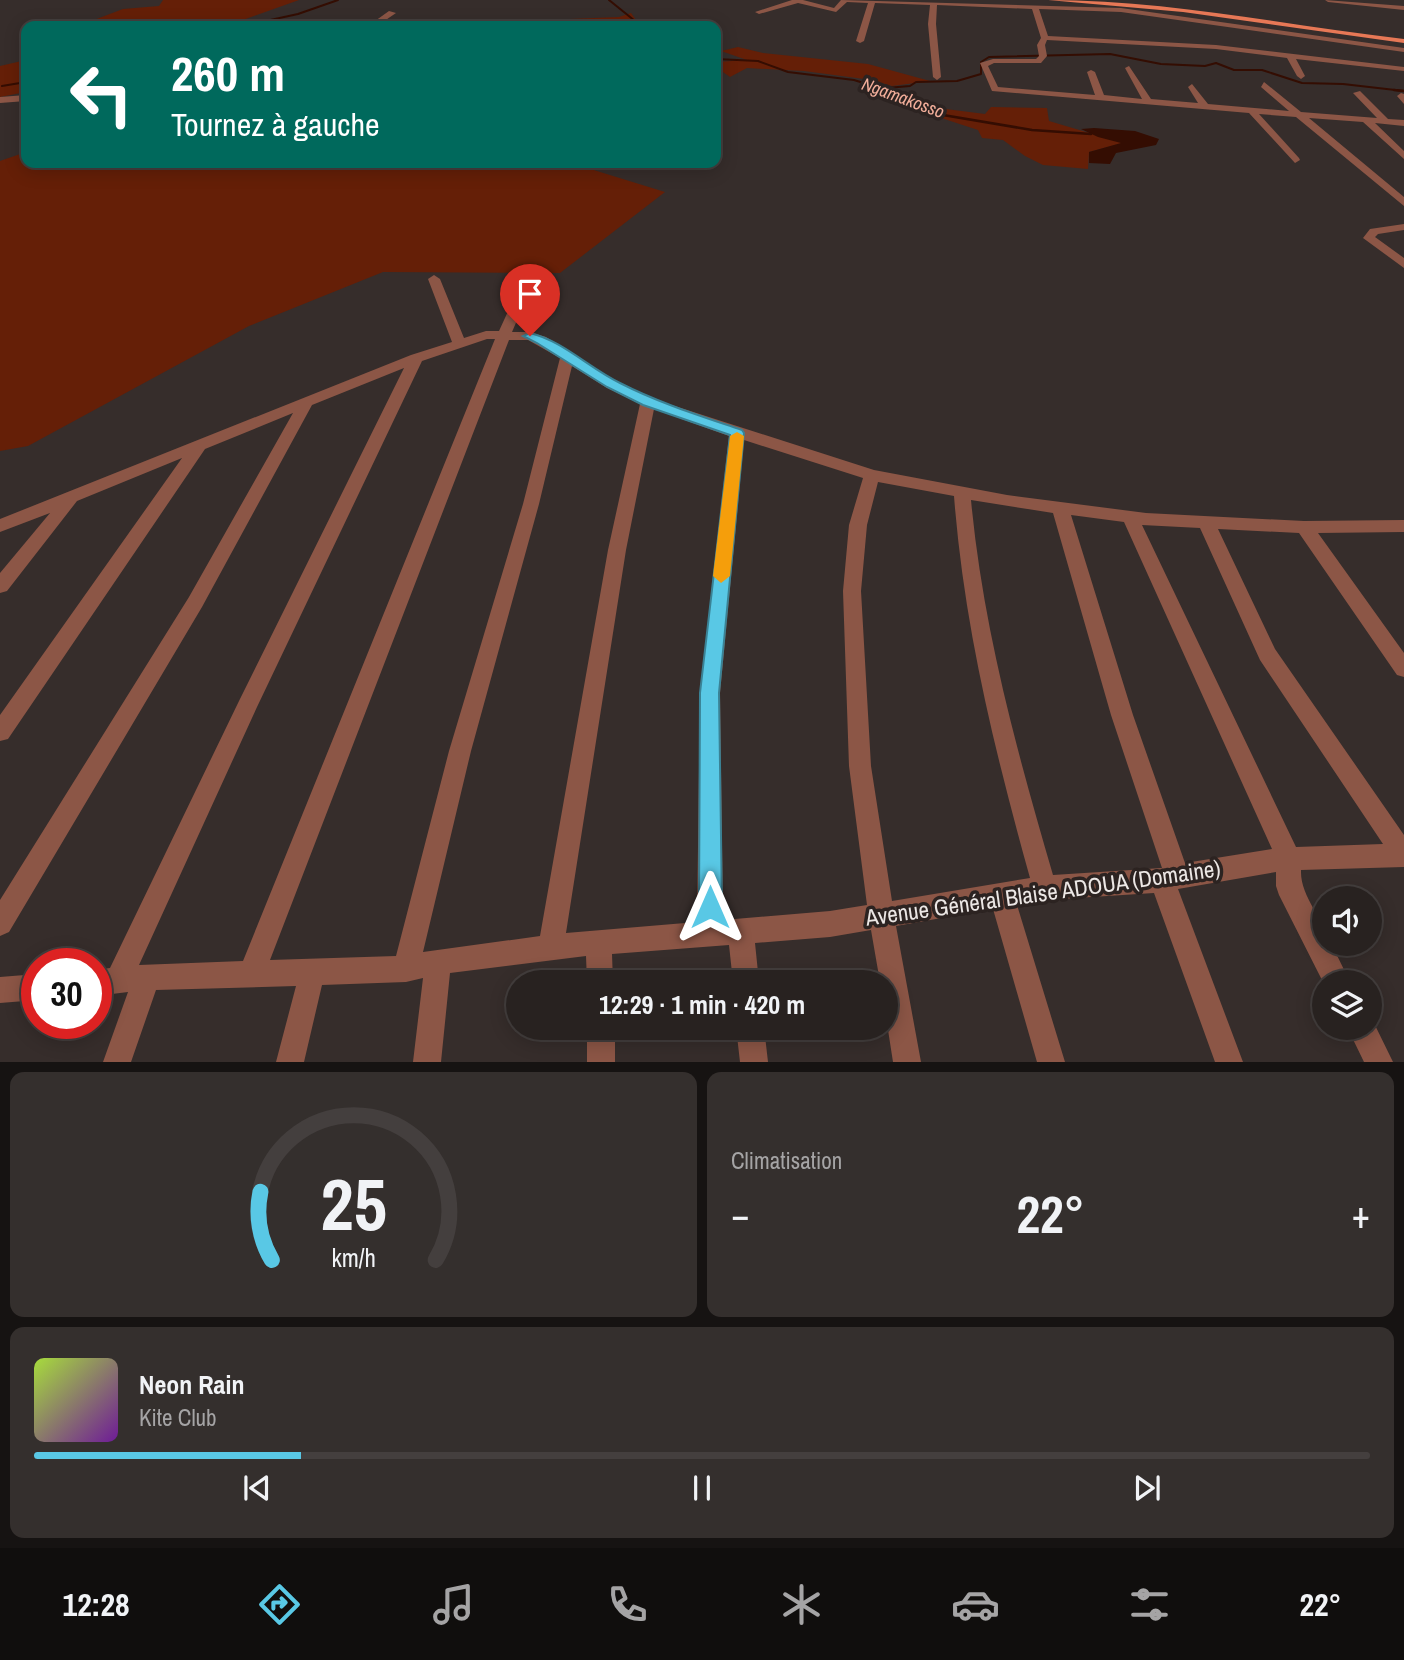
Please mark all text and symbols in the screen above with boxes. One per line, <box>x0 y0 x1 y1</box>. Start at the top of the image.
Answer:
text: 260 m <box>171 40 285 106</box>
icon: left <box>56 49 147 140</box>
water label: Ngamakosso <box>858 71 948 124</box>
text: Tournez à gauche <box>171 103 380 146</box>
pin <box>500 264 560 336</box>
icon: arrive <box>511 275 549 313</box>
street label: Avenue Général Blaise ADOUA (Domaine) <box>862 852 1222 933</box>
position arrow <box>673 870 747 944</box>
map controls <box>1312 886 1382 1040</box>
button: sound <box>1312 886 1382 956</box>
speed limit sign: 30 <box>21 948 112 1039</box>
button: layers <box>1312 970 1382 1040</box>
text: 12:29 · 1 min · 420 m <box>599 987 805 1022</box>
text: Climatisation <box>731 1145 842 1176</box>
text: 25 <box>320 1156 387 1254</box>
text: 22° <box>1016 1179 1085 1249</box>
text: − <box>731 1189 749 1240</box>
text: + <box>1352 1189 1370 1240</box>
text: km/h <box>331 1241 376 1275</box>
text: Neon Rain <box>139 1367 244 1402</box>
text: Kite Club <box>139 1402 217 1433</box>
icon: previous <box>238 1469 276 1507</box>
icon: pause <box>683 1469 721 1507</box>
icon: next <box>1128 1469 1166 1507</box>
icon: directions <box>255 1580 304 1629</box>
icon: music <box>429 1580 478 1629</box>
icon: phone <box>603 1580 652 1629</box>
icon: climate <box>777 1580 826 1629</box>
icon: car <box>951 1580 1000 1629</box>
icon: filters <box>1125 1580 1174 1629</box>
text: 12:28 <box>63 1583 130 1626</box>
text: 22° <box>1299 1583 1341 1626</box>

